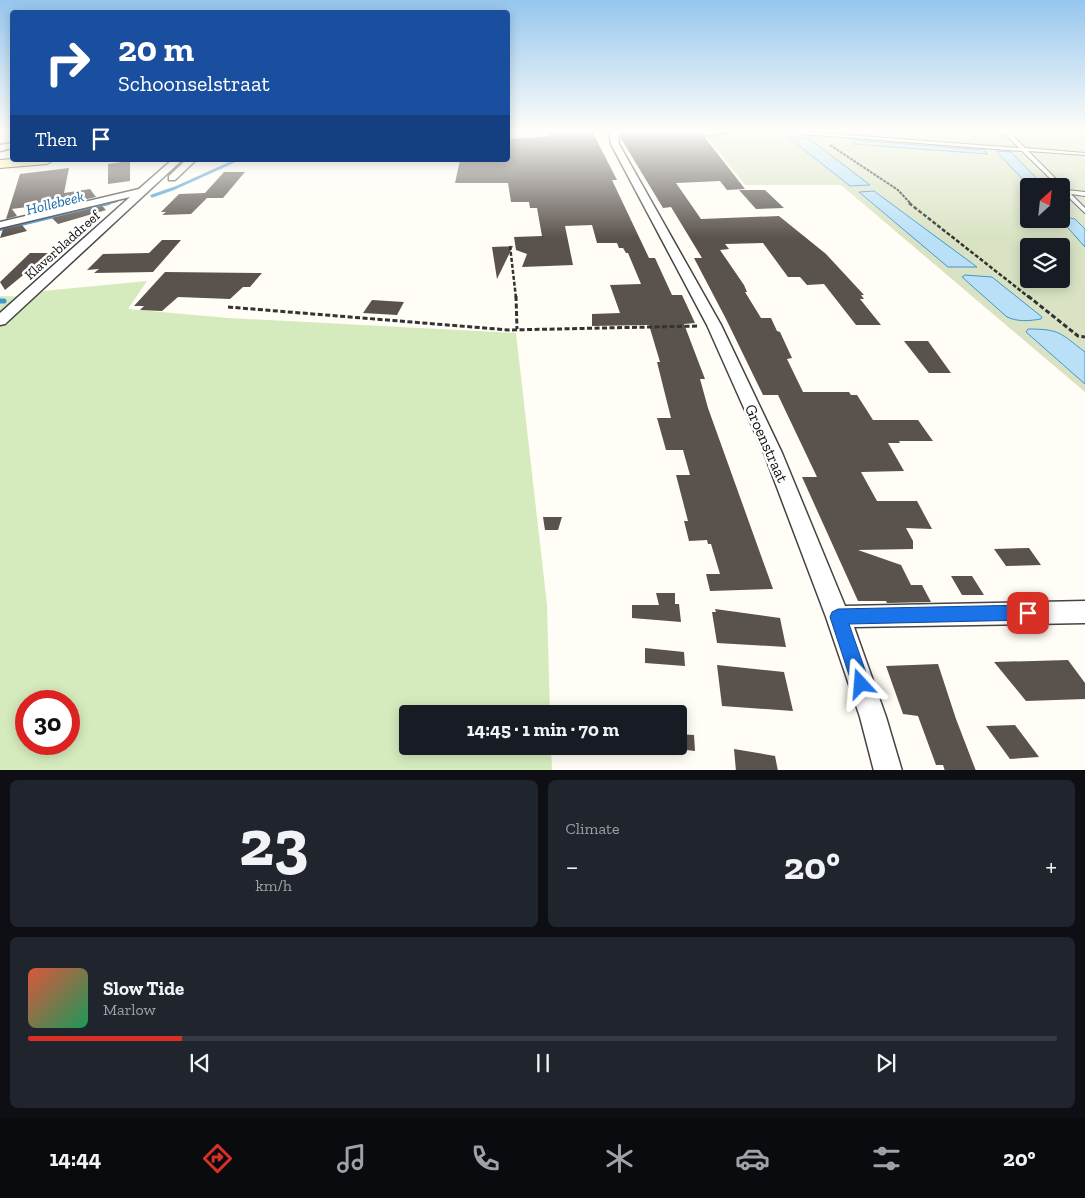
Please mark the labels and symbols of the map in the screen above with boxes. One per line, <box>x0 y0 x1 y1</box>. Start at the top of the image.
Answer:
north arrow <box>1020 178 1070 228</box>
water label: Hollebeek <box>24 187 86 219</box>
street label: Klaverbladdreef <box>21 206 105 284</box>
street label: Groenstraat <box>741 401 792 485</box>
pin <box>1007 592 1049 634</box>
position arrow <box>834 657 886 709</box>
speed limit sign: 30 <box>15 690 80 755</box>

